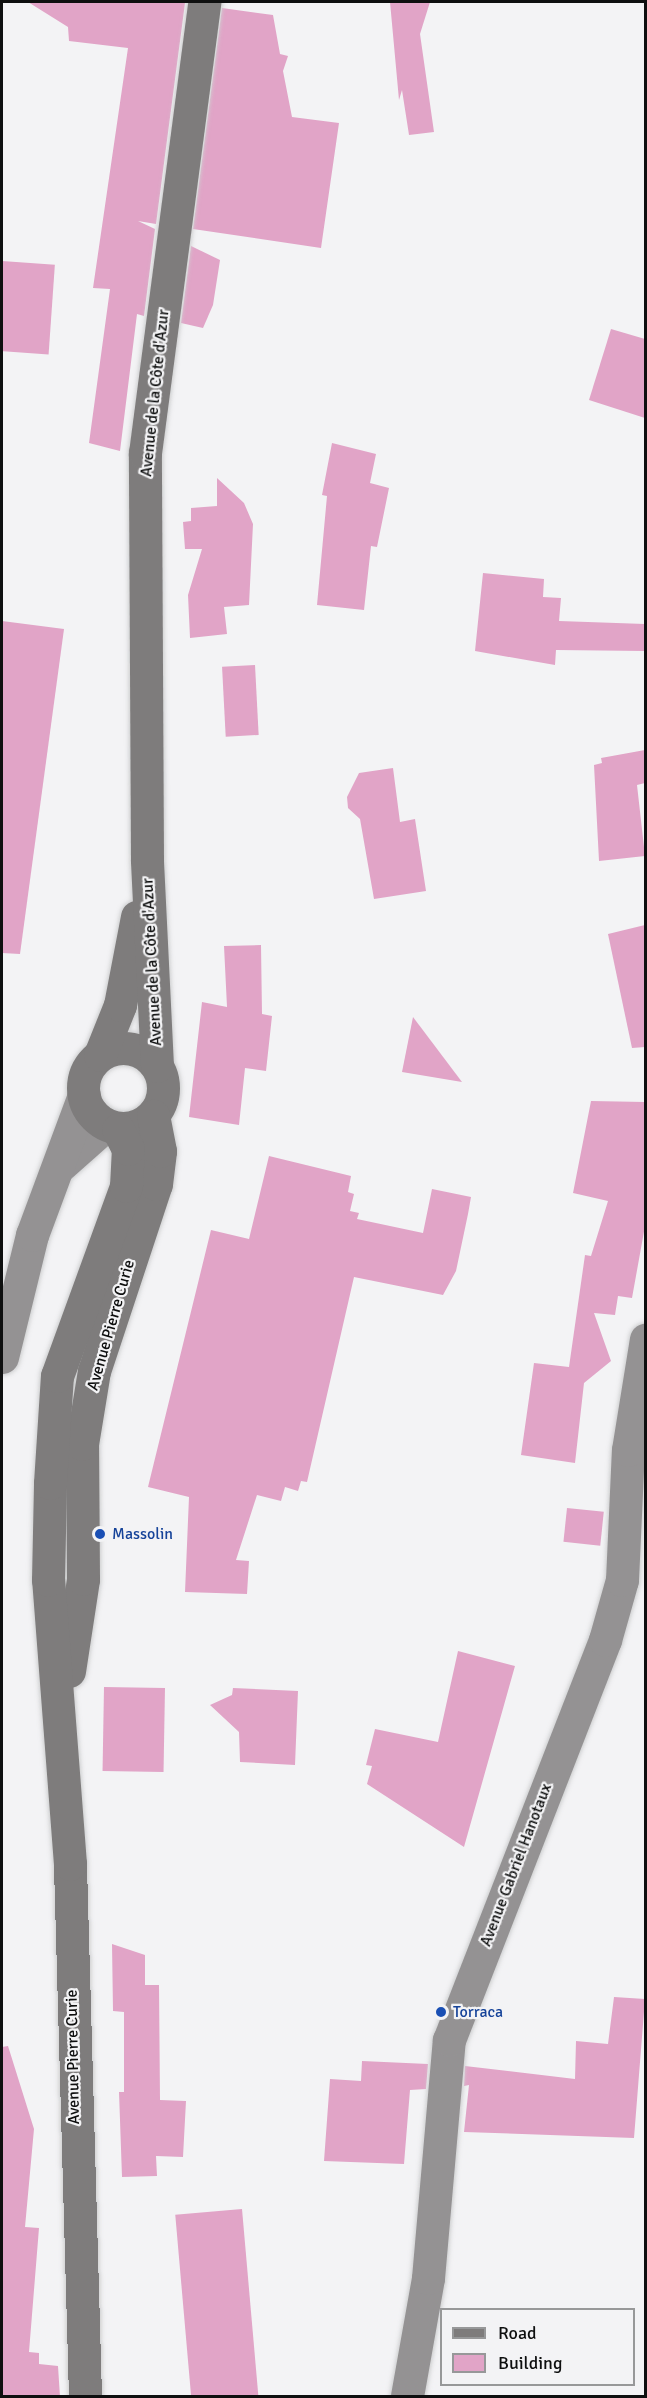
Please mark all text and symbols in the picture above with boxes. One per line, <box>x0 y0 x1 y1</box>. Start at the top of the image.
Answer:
street label: Avenue de la Côte d'Azur <box>137 308 173 478</box>
street label: Avenue de la Côte d'Azur <box>138 878 166 1046</box>
street label: Avenue Pierre Curie <box>83 1258 139 1392</box>
place label: Massolin <box>112 1524 173 1544</box>
marker: Massolin <box>93 1527 107 1541</box>
street label: Avenue Gabriel Hanotaux <box>476 1781 556 1949</box>
street label: Avenue Pierre Curie <box>62 1989 84 2125</box>
place label: Torraca <box>453 2002 503 2022</box>
marker: Torraca <box>434 2005 448 2019</box>
legend <box>440 2308 635 2386</box>
text: Road <box>498 2322 537 2344</box>
text: Building <box>498 2352 562 2374</box>

